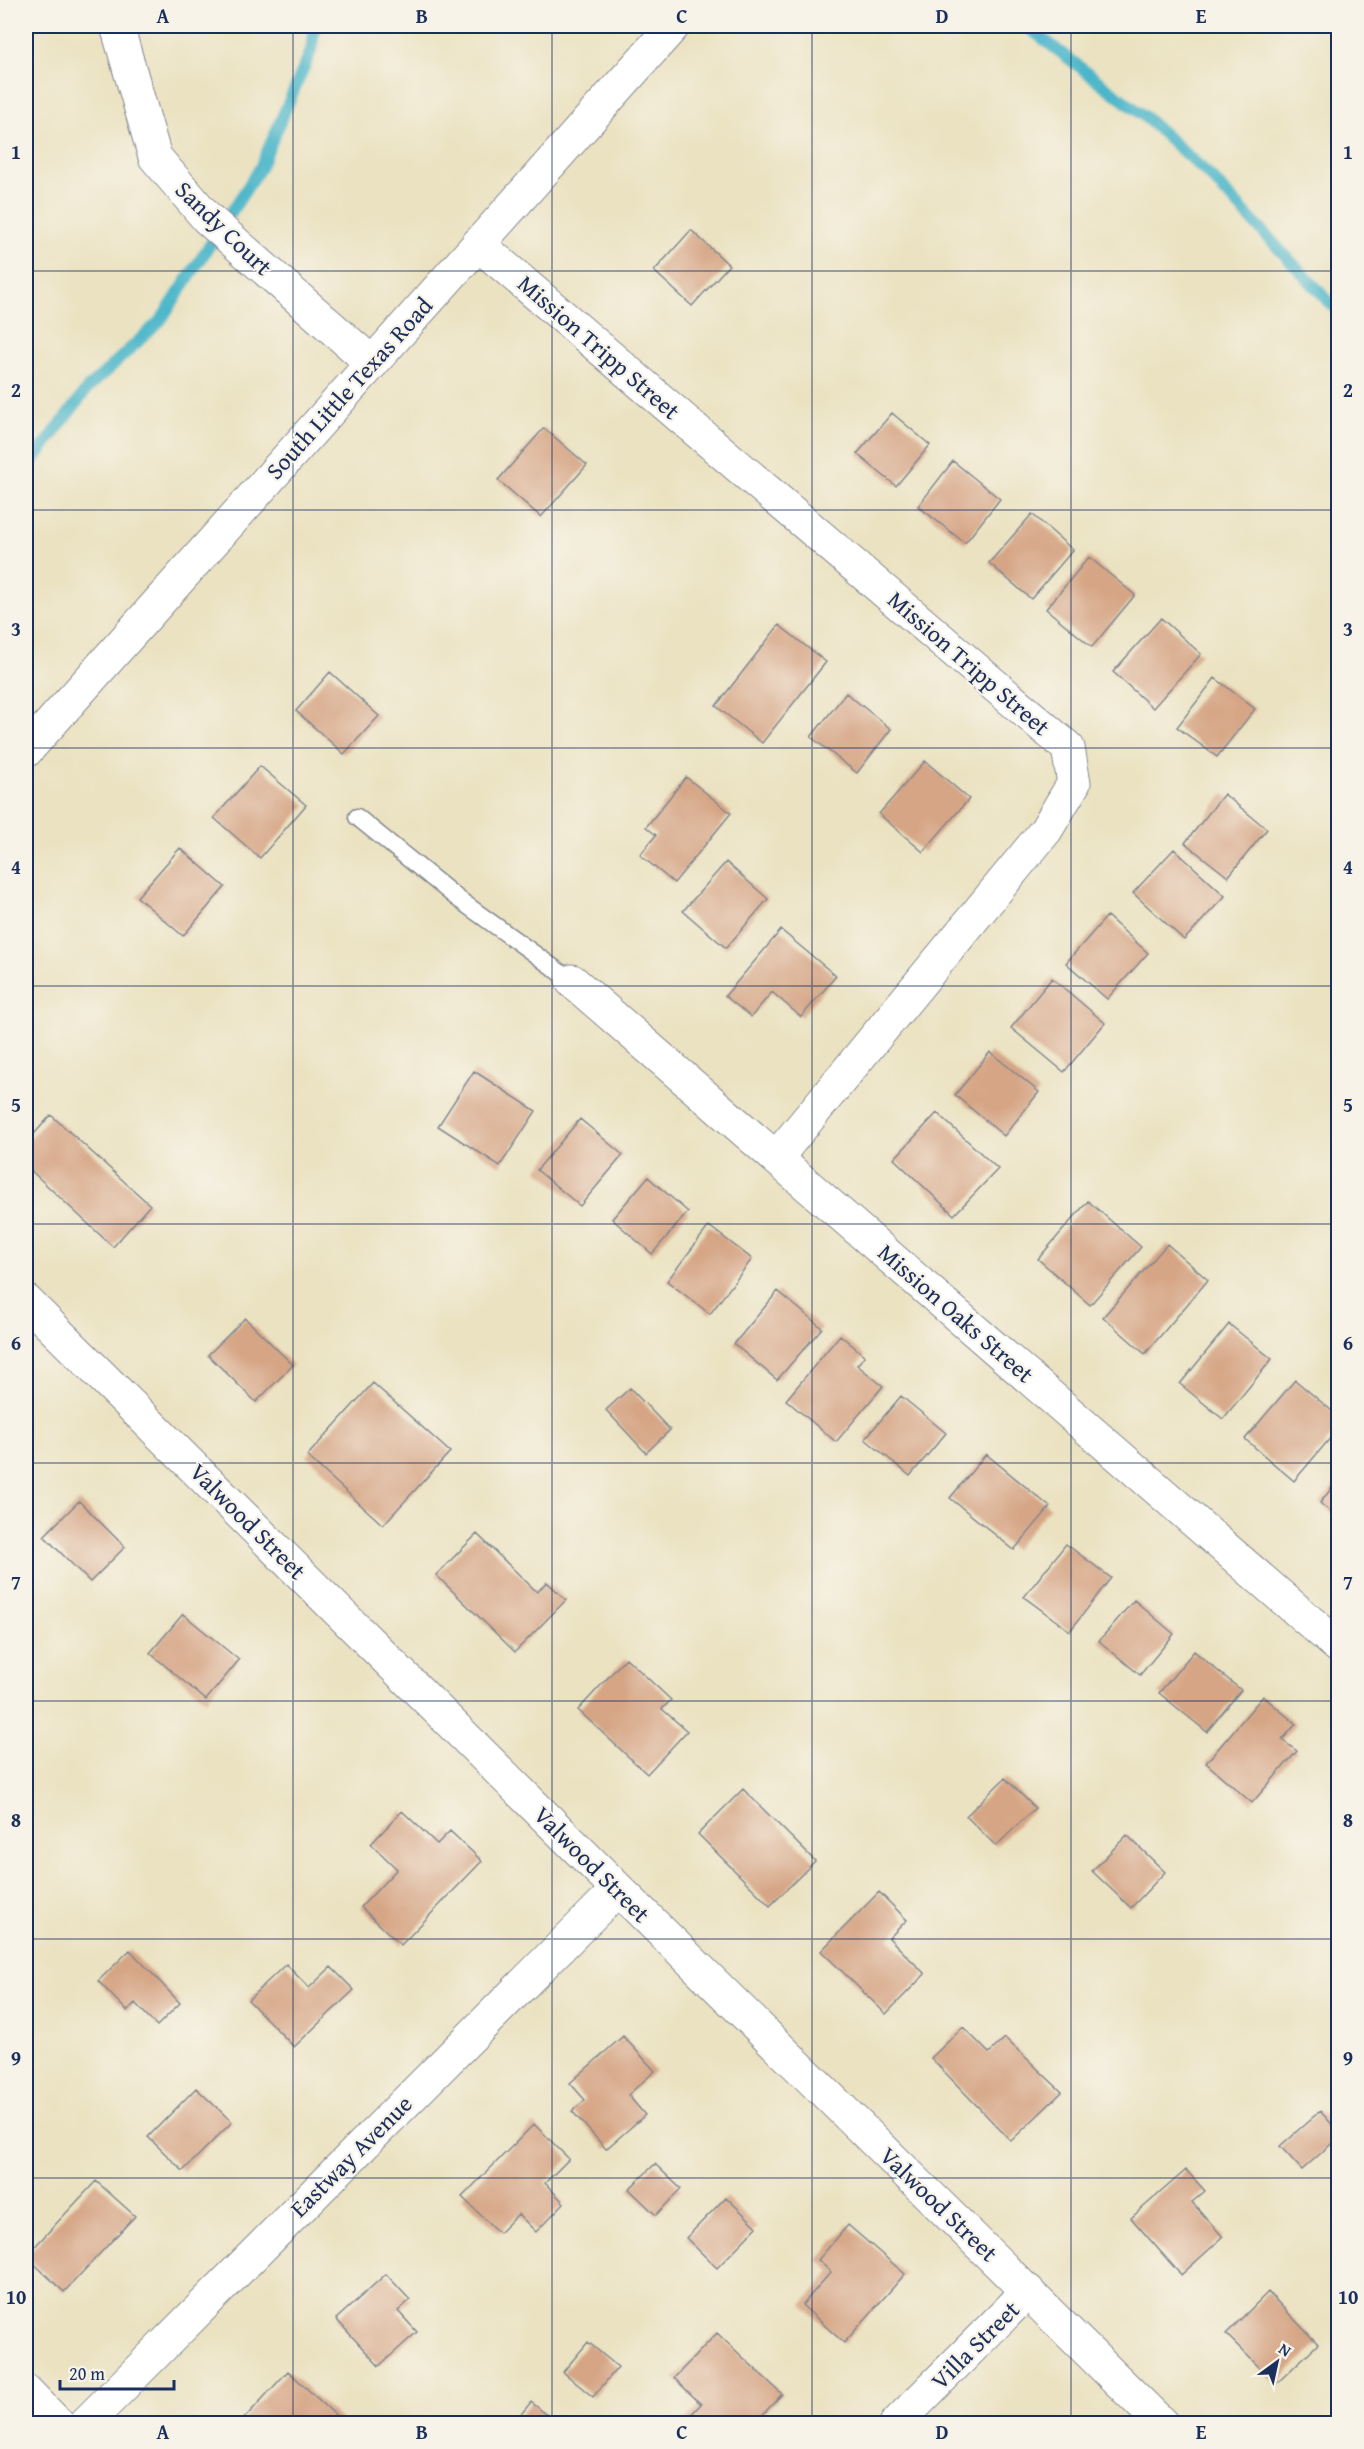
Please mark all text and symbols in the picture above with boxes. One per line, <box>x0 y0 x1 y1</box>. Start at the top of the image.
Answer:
text: A <box>157 1 170 30</box>
text: B <box>416 1 428 30</box>
text: C <box>676 1 688 30</box>
text: D <box>935 1 949 30</box>
text: E <box>1196 1 1207 30</box>
text: 1 <box>11 137 21 166</box>
text: 1 <box>1343 137 1353 166</box>
street label: Sandy Court <box>168 173 281 284</box>
street label: Mission Tripp Street <box>510 266 688 428</box>
street label: South Little Texas Road <box>257 289 441 487</box>
text: 2 <box>11 375 21 404</box>
text: 2 <box>1343 375 1353 404</box>
street label: Mission Tripp Street <box>880 582 1058 744</box>
text: 3 <box>11 614 21 643</box>
text: 3 <box>1343 614 1353 643</box>
text: 4 <box>11 852 21 881</box>
text: 4 <box>1343 852 1353 881</box>
text: 5 <box>11 1090 21 1119</box>
text: 5 <box>1343 1090 1353 1119</box>
street label: Mission Oaks Street <box>870 1235 1042 1391</box>
text: 6 <box>11 1328 21 1357</box>
text: 6 <box>1343 1328 1353 1357</box>
street label: Valwood Street <box>182 1455 315 1588</box>
text: 7 <box>11 1567 21 1596</box>
text: 7 <box>1343 1567 1353 1596</box>
street label: Valwood Street <box>526 1798 659 1931</box>
text: 8 <box>11 1805 21 1834</box>
text: 8 <box>1343 1805 1353 1834</box>
text: 9 <box>11 2043 21 2072</box>
text: 9 <box>1343 2043 1353 2072</box>
street label: Eastway Avenue <box>282 2087 420 2225</box>
street label: Valwood Street <box>872 2138 1006 2270</box>
text: 10 <box>6 2282 26 2311</box>
text: 10 <box>1338 2282 1358 2311</box>
street label: Villa Street <box>923 2292 1028 2397</box>
north arrow <box>1247 2332 1307 2392</box>
text: N <box>1274 2336 1296 2363</box>
scale bar <box>60 2353 174 2391</box>
text: 20 m <box>69 2360 105 2387</box>
text: A <box>157 2417 170 2446</box>
text: B <box>416 2417 428 2446</box>
text: C <box>676 2417 688 2446</box>
text: D <box>935 2417 949 2446</box>
text: E <box>1196 2417 1207 2446</box>

